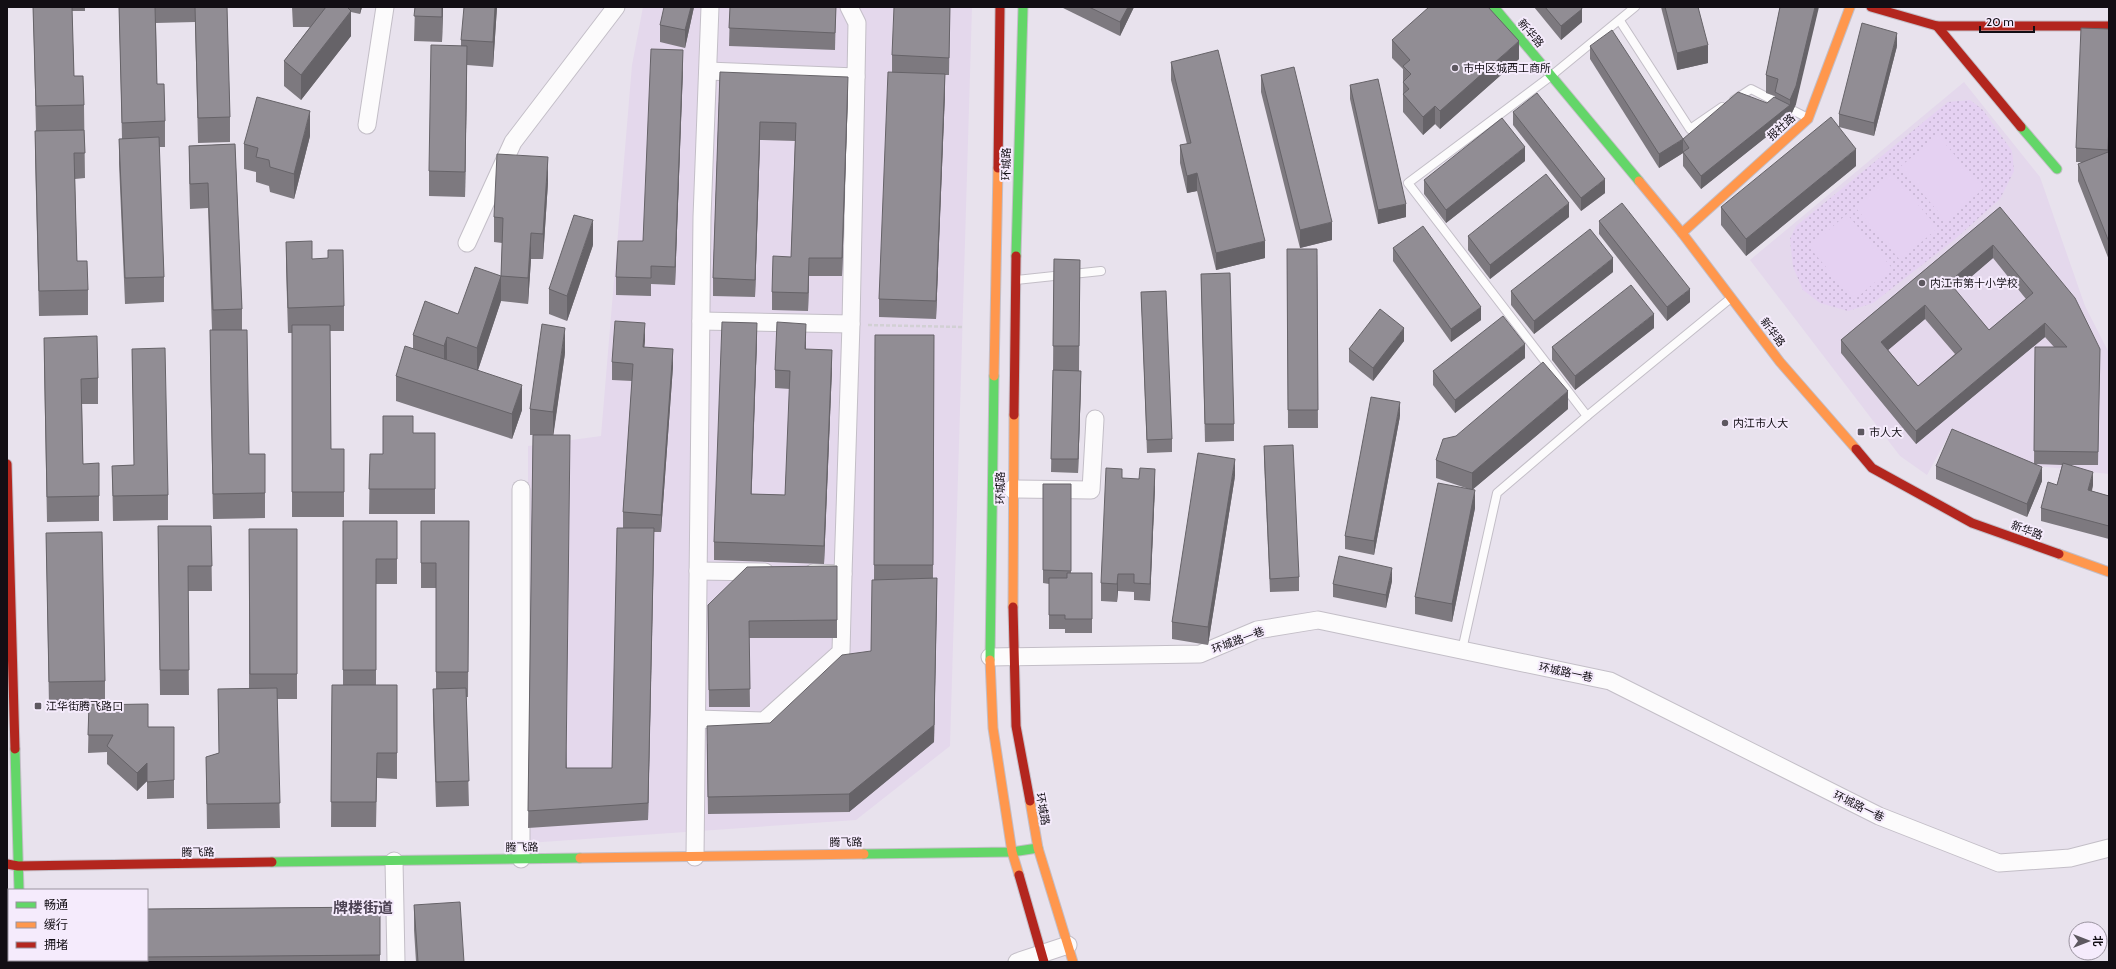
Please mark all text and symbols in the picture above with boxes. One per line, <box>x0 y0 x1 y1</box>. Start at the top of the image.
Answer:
scale bar <box>1980 8 2034 34</box>
text: 20 m <box>1986 14 2014 29</box>
street label: 新华路 <box>1515 16 1547 50</box>
place label: 市中区城西工商所 <box>1463 61 1551 75</box>
marker: 市中区城西工商所 <box>1450 63 1460 73</box>
street label: 报社路 <box>1764 111 1798 143</box>
street label: 环城路 <box>999 147 1013 181</box>
place label: 内江市第十小学校 <box>1930 276 2018 290</box>
marker: 内江市第十小学校 <box>1917 278 1927 288</box>
street label: 新华路 <box>1757 315 1789 349</box>
place label: 内江市人大 <box>1733 416 1788 430</box>
marker: 内江市人大 <box>1720 418 1730 428</box>
place label: 市人大 <box>1869 425 1902 439</box>
marker: 市人大 <box>1856 427 1866 437</box>
street label: 环城路 <box>993 472 1007 505</box>
street label: 新华路 <box>2009 518 2045 542</box>
street label: 环城路一巷 <box>1210 624 1266 656</box>
street label: 环城路一巷 <box>1538 659 1594 685</box>
place label: 江华街腾飞路口 <box>46 699 123 713</box>
marker: 江华街腾飞路口 <box>33 701 43 711</box>
street label: 环城路一巷 <box>1831 788 1887 824</box>
street label: 环城路 <box>1033 792 1053 826</box>
street label: 腾飞路 <box>829 835 863 849</box>
street label: 腾飞路 <box>505 840 539 854</box>
street label: 腾飞路 <box>181 845 215 859</box>
legend <box>8 889 148 961</box>
text: 畅通 <box>44 897 68 912</box>
district label: 牌楼街道 <box>333 899 393 917</box>
text: 缓行 <box>44 917 68 932</box>
north arrow <box>2068 921 2108 961</box>
text: 北 <box>2091 936 2105 947</box>
text: 拥堵 <box>44 937 68 952</box>

